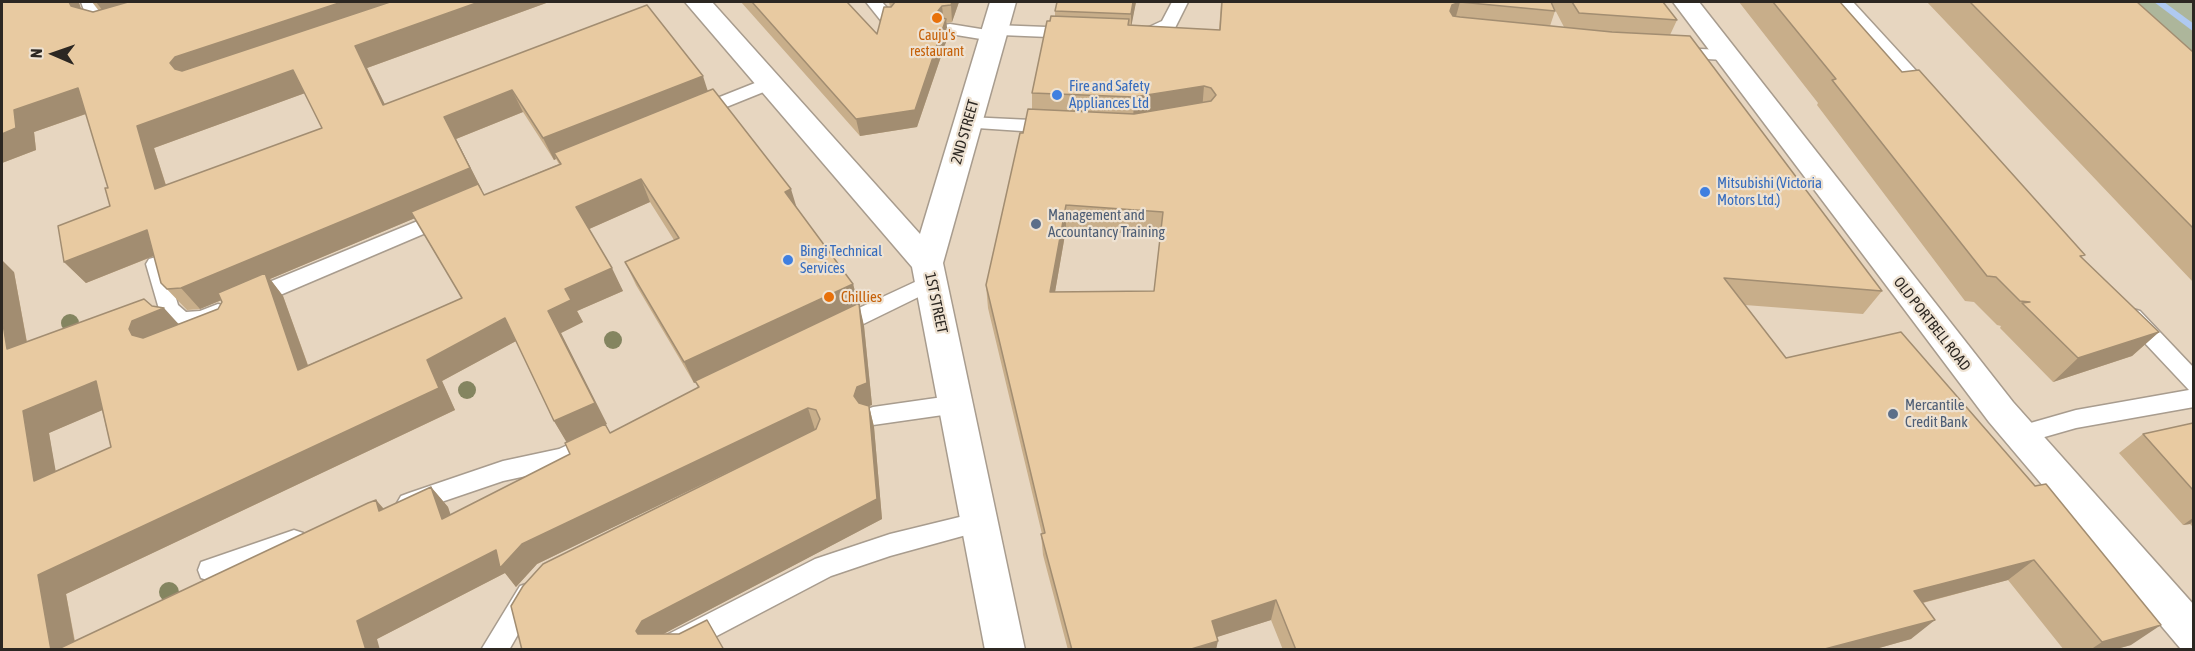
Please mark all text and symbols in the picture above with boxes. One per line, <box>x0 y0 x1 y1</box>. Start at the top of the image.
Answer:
marker: Cauju's restaurant <box>930 11 944 25</box>
north arrow <box>24 24 84 84</box>
place label: Cauju's restaurant <box>910 28 964 60</box>
text: N <box>27 48 45 58</box>
place label: Fire and Safety Appliances Ltd <box>1069 77 1150 112</box>
marker: Fire and Safety Appliances Ltd <box>1050 88 1064 102</box>
street label: 2ND STREET <box>947 98 983 166</box>
place label: Mitsubishi (Victoria Motors Ltd.) <box>1717 174 1822 209</box>
marker: Mitsubishi (Victoria Motors Ltd.) <box>1698 185 1712 199</box>
place label: Management and Accountancy Training <box>1048 206 1165 241</box>
marker: Management and Accountancy Training <box>1029 217 1043 231</box>
place label: Bingi Technical Services <box>800 242 882 277</box>
marker: Bingi Technical Services <box>781 253 795 267</box>
street label: 1ST STREET <box>921 271 951 335</box>
street label: OLD PORTBELL ROAD <box>1890 273 1974 375</box>
place label: Chillies <box>841 288 882 306</box>
marker: Chillies <box>822 290 836 304</box>
place label: Mercantile Credit Bank <box>1905 396 1968 431</box>
marker: Mercantile Credit Bank <box>1886 407 1900 421</box>

